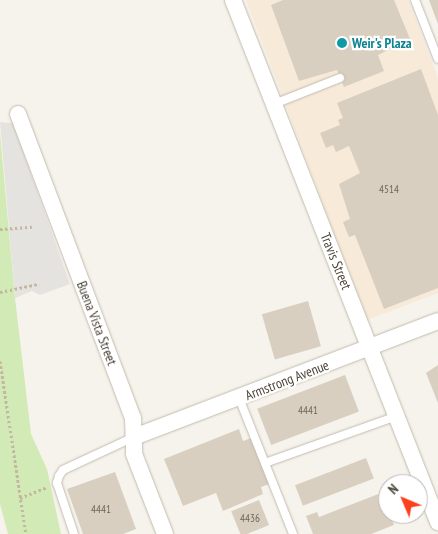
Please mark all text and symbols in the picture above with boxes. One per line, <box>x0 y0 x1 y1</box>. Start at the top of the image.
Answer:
place label: Weir's Plaza <box>352 35 412 51</box>
marker: Weir's Plaza <box>336 37 348 49</box>
house number: 4514 <box>379 182 399 196</box>
street label: Travis Street <box>317 230 355 292</box>
street label: Buena Vista Street <box>73 279 121 367</box>
street label: Armstrong Avenue <box>243 356 331 404</box>
house number: 4441 <box>298 403 318 417</box>
north arrow <box>378 474 428 524</box>
text: N <box>384 480 402 498</box>
house number: 4441 <box>91 502 111 516</box>
house number: 4436 <box>240 511 260 525</box>

